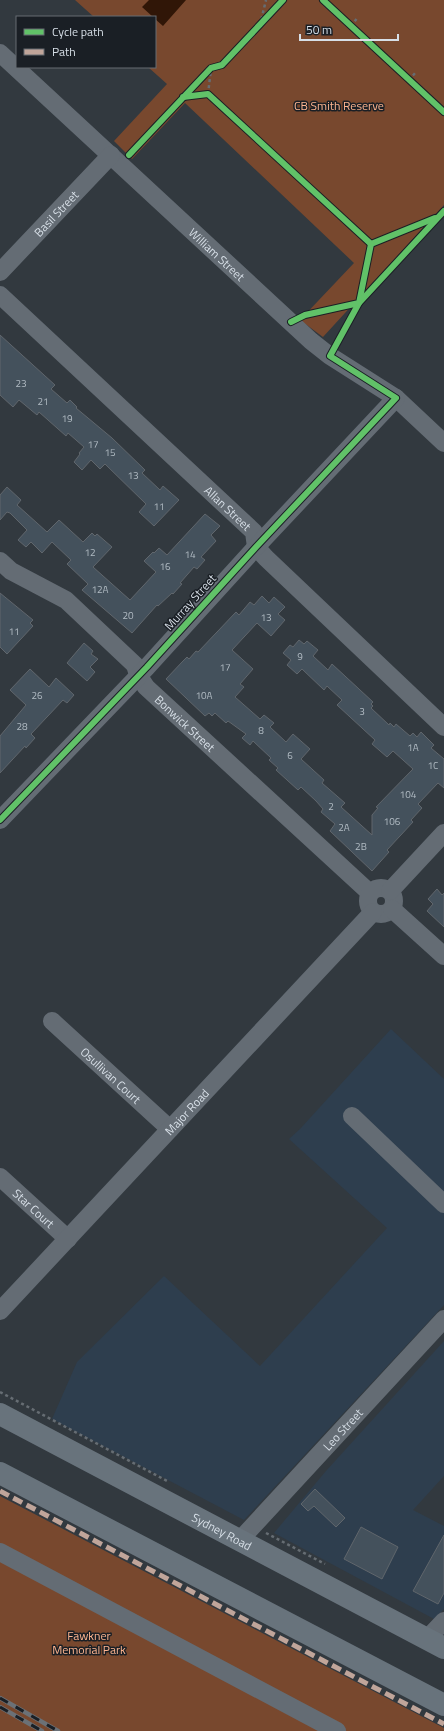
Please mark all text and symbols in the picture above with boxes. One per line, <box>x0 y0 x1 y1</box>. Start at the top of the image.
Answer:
legend <box>16 16 156 68</box>
scale bar <box>300 16 398 42</box>
text: 50 m <box>306 20 332 39</box>
text: Cycle path <box>52 22 104 41</box>
text: Path <box>52 42 76 61</box>
park label: CB Smith Reserve <box>294 96 384 115</box>
street label: Basil Street <box>29 185 83 241</box>
street label: William Street <box>185 223 250 286</box>
house number: 23 <box>15 376 27 391</box>
house number: 21 <box>37 394 49 409</box>
house number: 19 <box>61 411 73 426</box>
house number: 17 <box>87 437 99 452</box>
house number: 15 <box>104 445 116 460</box>
house number: 13 <box>127 468 139 483</box>
street label: Allan Street <box>200 481 257 535</box>
house number: 11 <box>153 499 165 514</box>
house number: 12 <box>84 545 96 560</box>
house number: 14 <box>184 547 196 562</box>
house number: 16 <box>159 559 171 574</box>
street label: Murray Street <box>159 569 221 634</box>
house number: 12A <box>91 582 109 597</box>
house number: 20 <box>122 608 134 623</box>
house number: 13 <box>260 610 272 625</box>
house number: 11 <box>8 624 20 639</box>
house number: 9 <box>297 649 303 664</box>
house number: 17 <box>219 660 231 675</box>
house number: 26 <box>31 688 43 703</box>
house number: 10A <box>195 688 213 703</box>
street label: Bonwick Street <box>151 690 220 757</box>
house number: 3 <box>359 704 365 719</box>
house number: 28 <box>16 719 28 734</box>
house number: 8 <box>258 723 264 738</box>
house number: 1A <box>407 740 419 755</box>
house number: 6 <box>287 748 293 763</box>
house number: 1C <box>427 758 439 773</box>
house number: 104 <box>400 787 417 802</box>
house number: 2 <box>328 799 334 814</box>
house number: 106 <box>384 814 401 829</box>
house number: 2A <box>338 820 350 835</box>
house number: 2B <box>355 839 367 854</box>
street label: Osullivan Court <box>76 1042 146 1108</box>
street label: Major Road <box>160 1084 213 1139</box>
street label: Star Court <box>9 1184 60 1233</box>
street label: Leo Street <box>318 1403 367 1454</box>
street label: Sydney Road <box>189 1507 255 1555</box>
park label: Fawkner Memorial Park <box>52 1626 126 1659</box>

